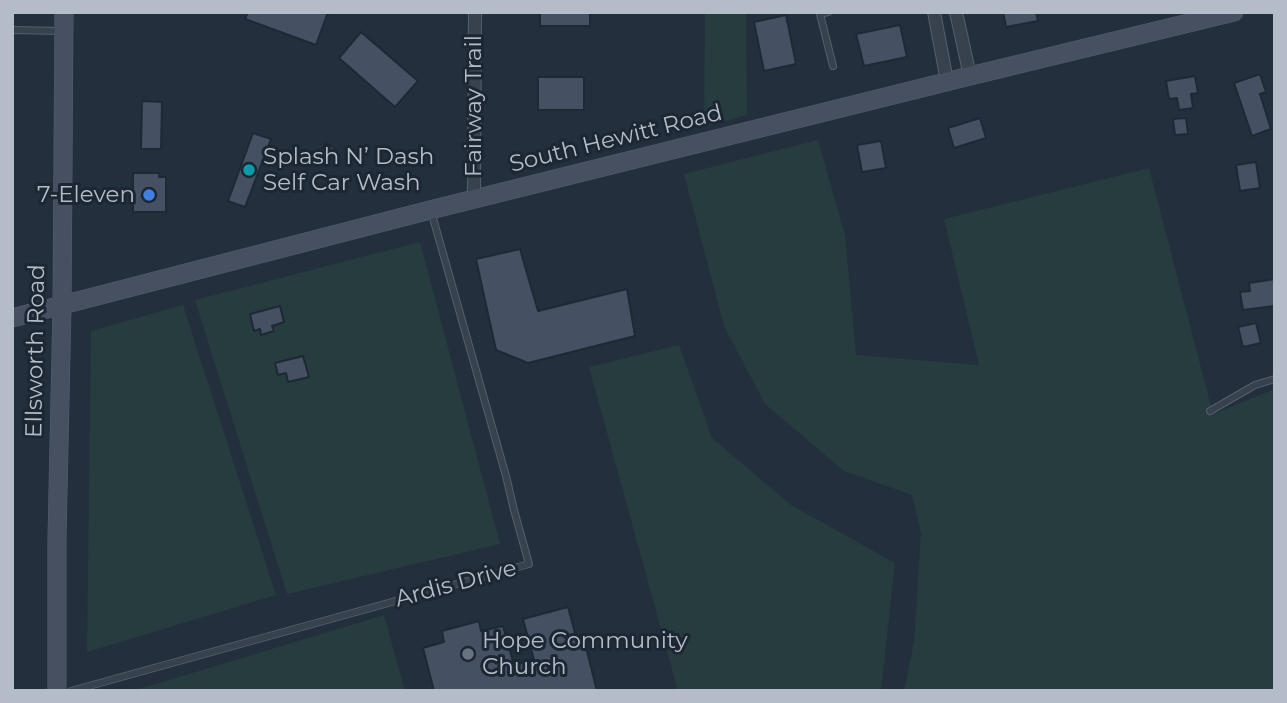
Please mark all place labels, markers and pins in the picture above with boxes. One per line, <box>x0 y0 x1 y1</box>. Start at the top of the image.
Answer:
place label: Splash N’ Dash Self Car Wash <box>263 143 434 197</box>
marker: Splash N’ Dash Self Car Wash <box>241 162 257 178</box>
place label: 7-Eleven <box>37 181 135 209</box>
marker: 7-Eleven <box>141 187 157 203</box>
place label: Hope Community Church <box>482 627 688 681</box>
marker: Hope Community Church <box>460 646 476 662</box>

